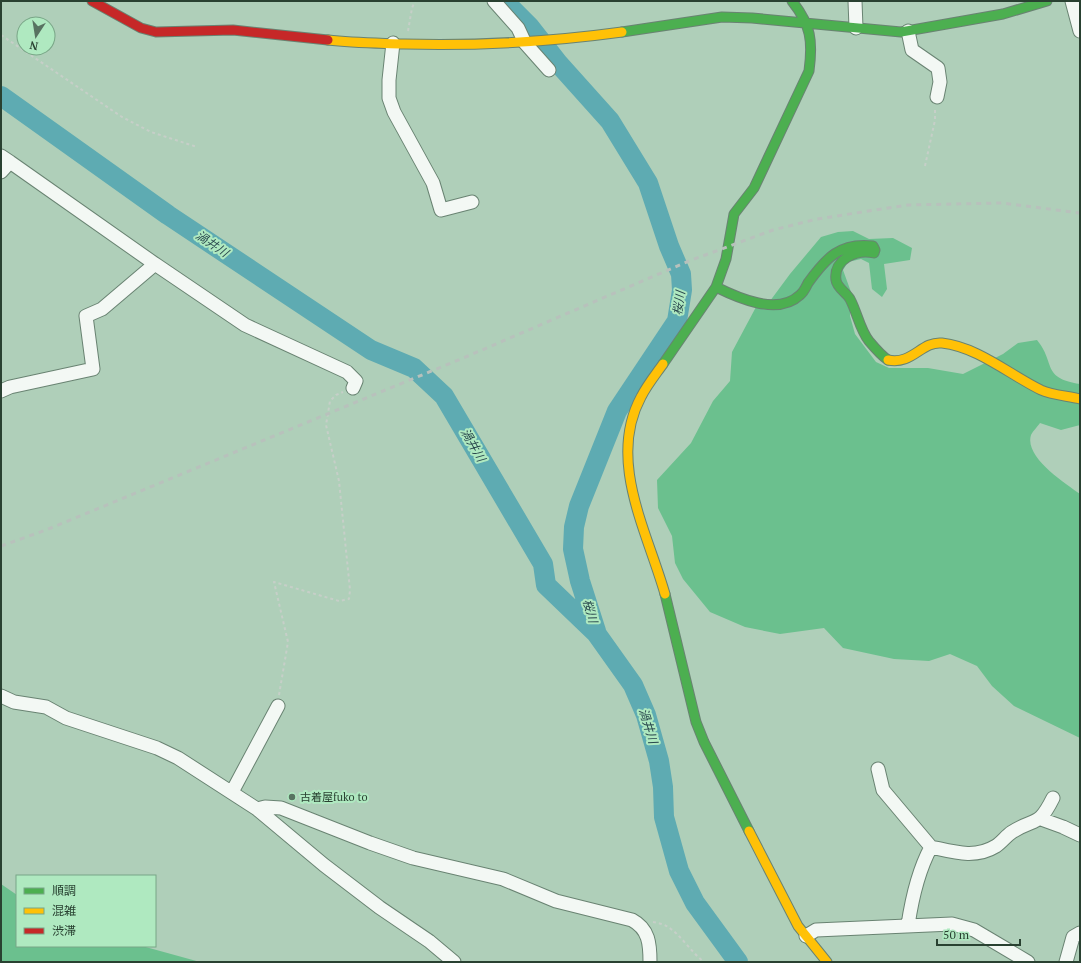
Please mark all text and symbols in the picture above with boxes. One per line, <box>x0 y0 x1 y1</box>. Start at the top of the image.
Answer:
north arrow <box>16 16 56 56</box>
text: N <box>28 38 39 53</box>
water label: 渦井川 <box>193 227 233 261</box>
water label: 桜川 <box>669 288 688 316</box>
water label: 渦井川 <box>458 425 490 466</box>
water label: 桜川 <box>580 597 601 626</box>
water label: 渦井川 <box>636 706 661 747</box>
place label: 古着屋fuko to <box>300 790 368 804</box>
marker: 古着屋fuko to <box>287 792 297 802</box>
legend <box>16 875 156 947</box>
text: 順調 <box>52 883 76 898</box>
text: 混雑 <box>52 903 76 918</box>
scale bar <box>937 921 1020 947</box>
text: 渋滞 <box>52 923 76 938</box>
text: 50 m <box>943 927 970 942</box>

